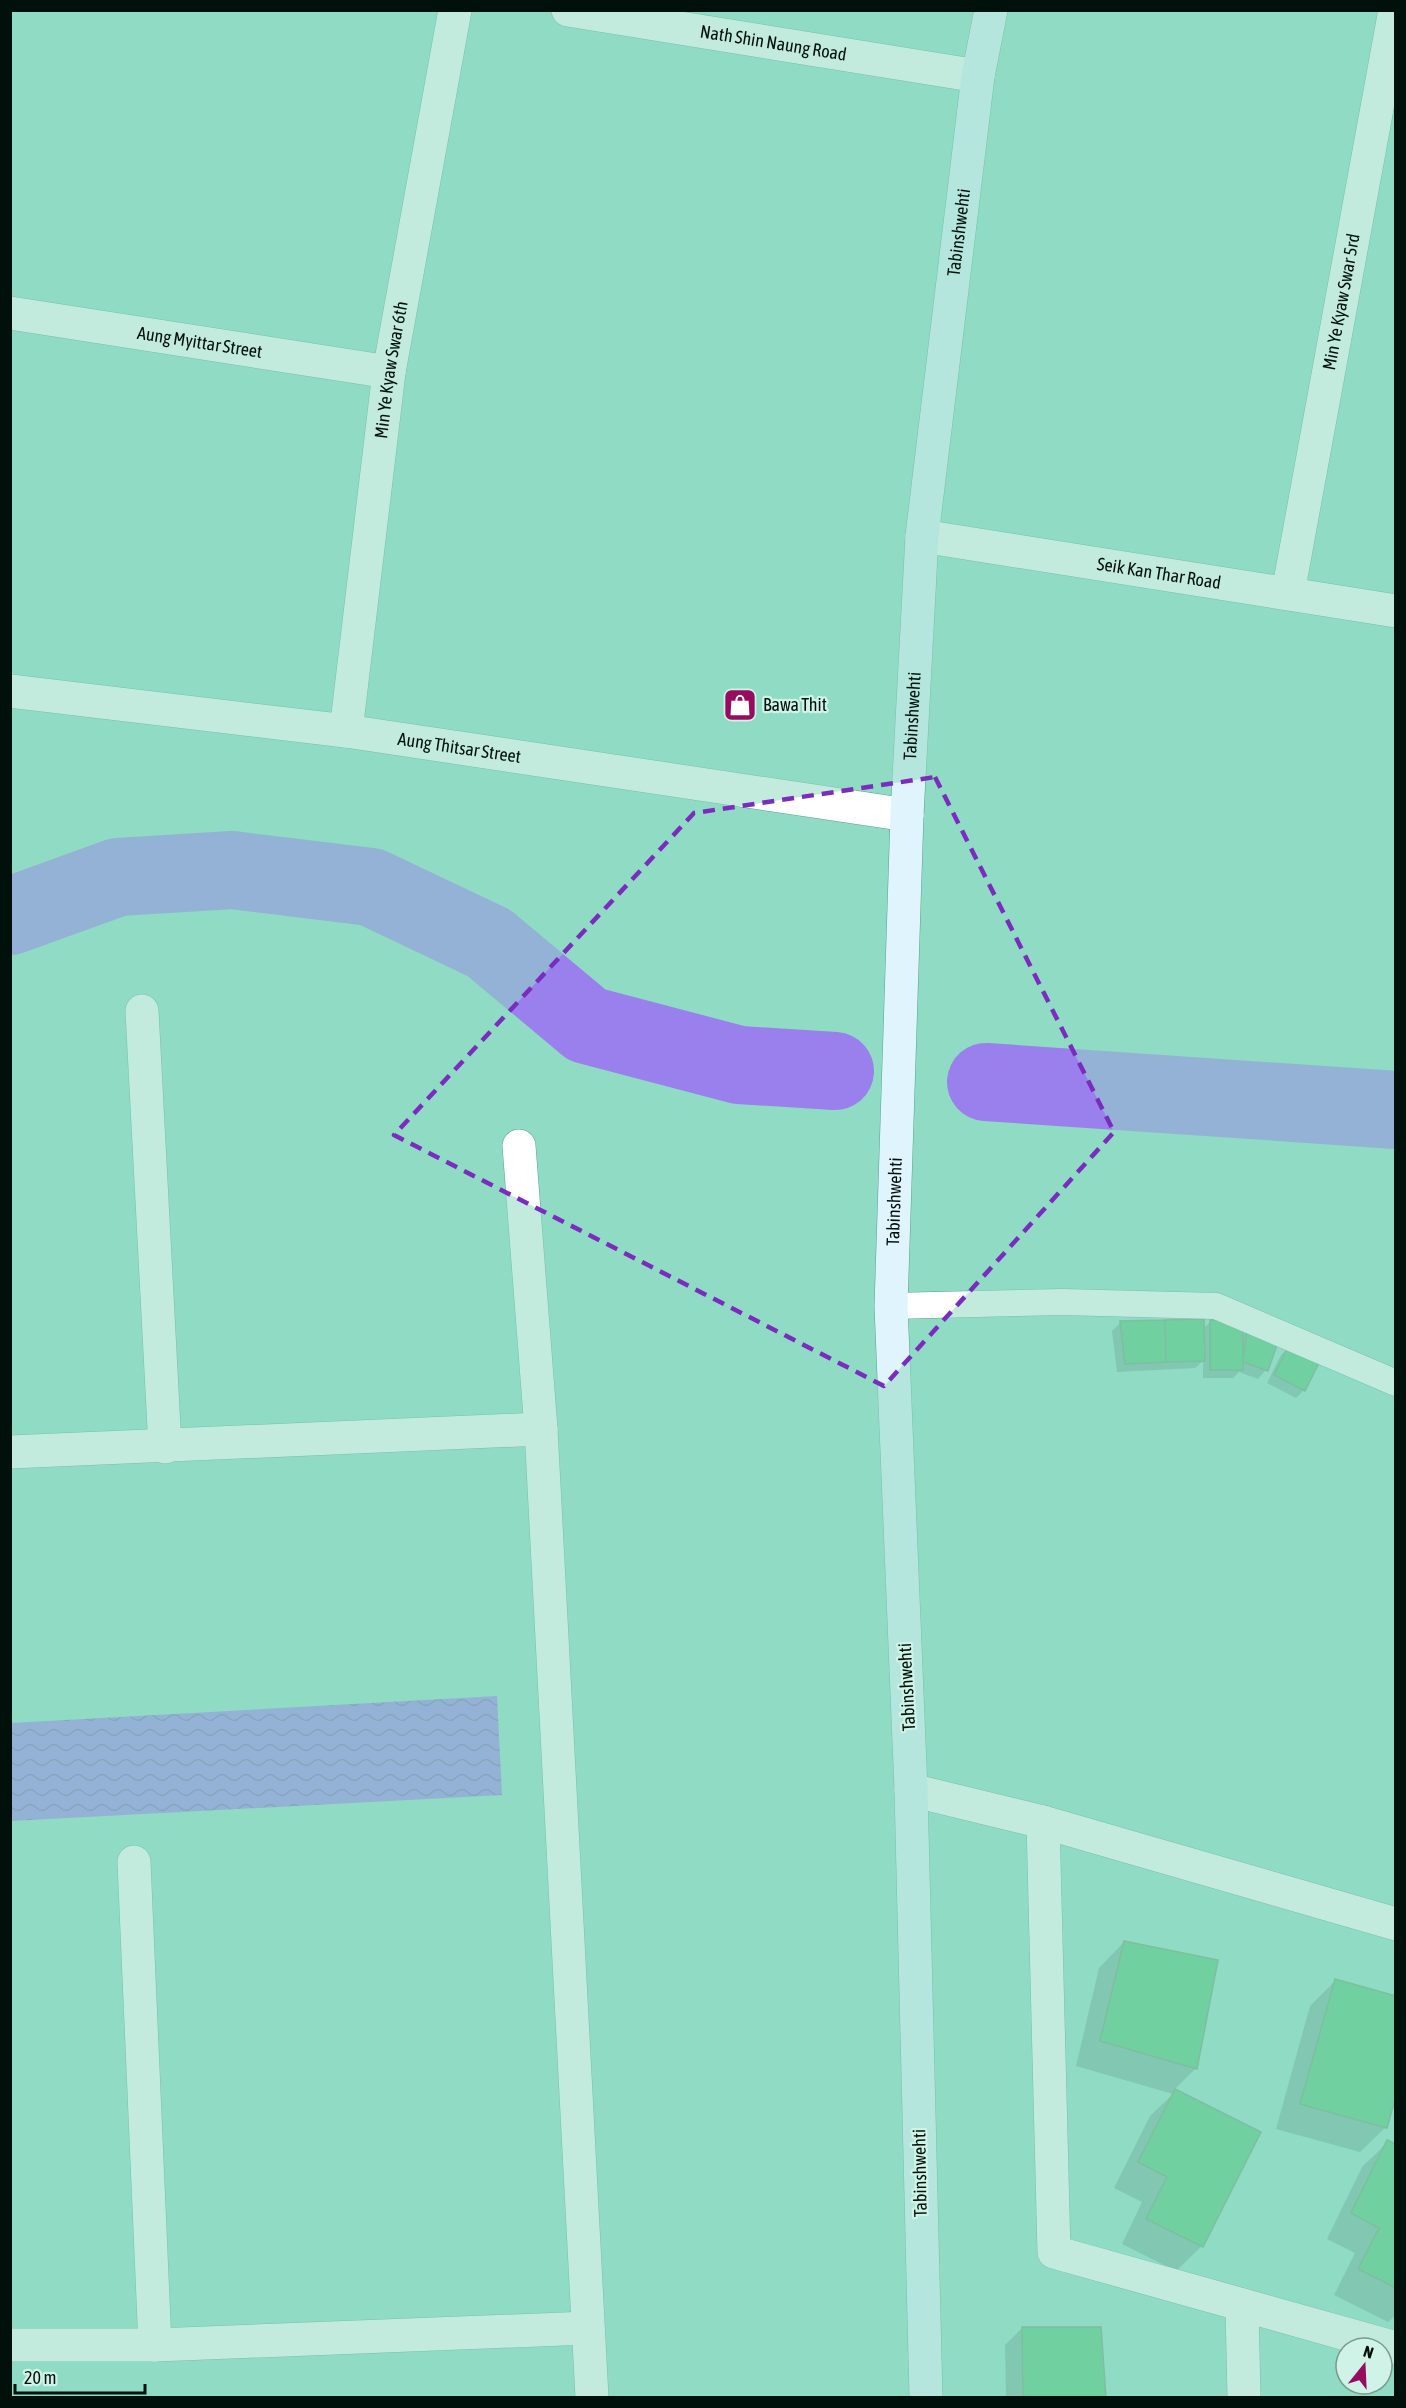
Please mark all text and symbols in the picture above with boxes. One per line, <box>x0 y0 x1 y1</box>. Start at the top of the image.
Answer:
street label: Nath Shin Naung Road <box>699 20 848 65</box>
street label: Tabinshwehti <box>943 187 974 278</box>
street label: Min Ye Kyaw Swar 5rd <box>1318 232 1364 372</box>
street label: Min Ye Kyaw Swar 6th <box>370 299 412 440</box>
street label: Aung Myittar Street <box>136 322 264 362</box>
street label: Seik Kan Thar Road <box>1096 553 1223 593</box>
street label: Tabinshwehti <box>899 671 925 761</box>
shop icon: Bawa Thit <box>722 687 758 723</box>
place label: Bawa Thit <box>763 694 827 715</box>
street label: Aung Thitsar Street <box>396 728 522 767</box>
street label: Tabinshwehti <box>882 1157 906 1246</box>
street label: Tabinshwehti <box>894 1642 919 1732</box>
street label: Tabinshwehti <box>908 2129 931 2217</box>
north arrow <box>1334 2336 1394 2396</box>
text: N <box>1361 2342 1376 2362</box>
scale bar <box>15 2357 146 2395</box>
text: 20 m <box>24 2367 56 2388</box>

